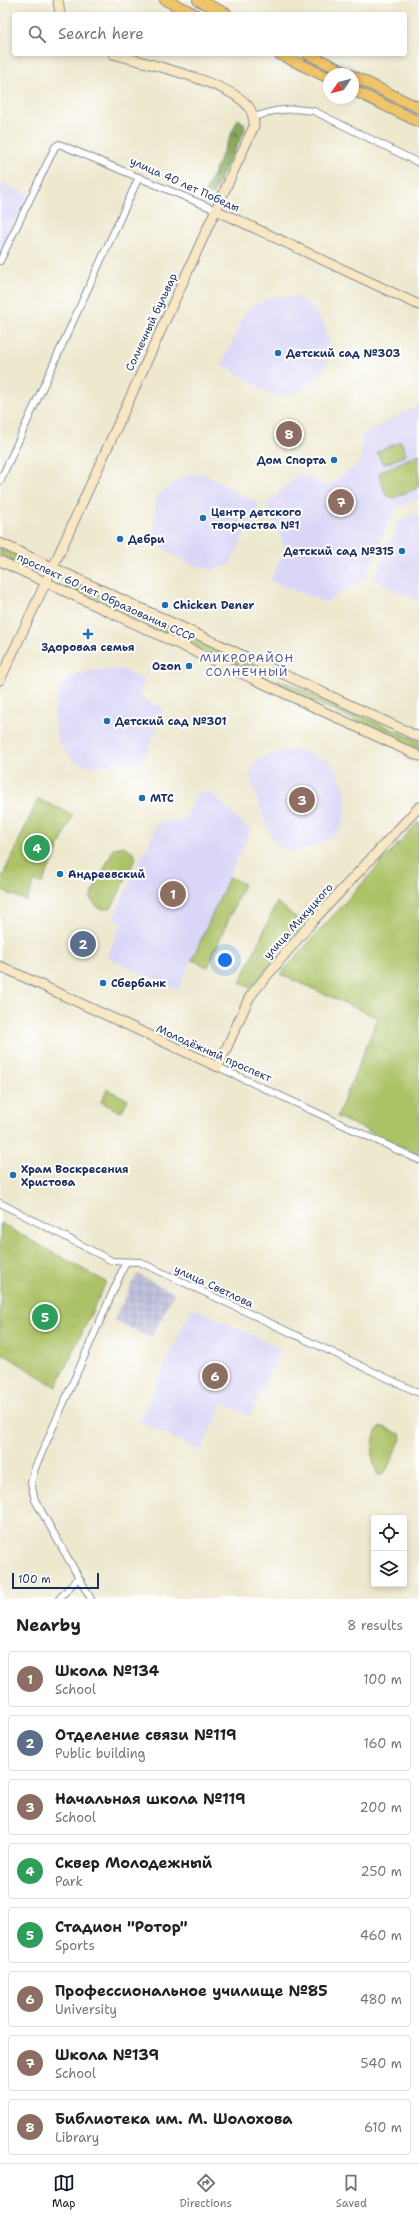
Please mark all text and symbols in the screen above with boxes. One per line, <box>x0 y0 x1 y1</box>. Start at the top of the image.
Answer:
search box <box>12 12 407 56</box>
icon: search <box>26 23 48 45</box>
text: Search here <box>58 24 144 44</box>
north arrow <box>323 68 359 104</box>
street label: улица 40 лет Победы <box>128 153 242 215</box>
street label: Солнечный бульвар <box>122 271 181 374</box>
place label: Детский сад №303 <box>286 346 401 361</box>
marker: Детский сад №303 <box>273 348 283 358</box>
pin: 8 <box>276 419 302 449</box>
place label: Дом Спорта <box>257 453 326 468</box>
marker: Дом Спорта <box>329 455 339 465</box>
pin: 7 <box>328 487 354 517</box>
place label: Центр детского творчества №1 <box>211 505 301 533</box>
marker: Центр детского творчества №1 <box>198 513 208 523</box>
place label: Дебри <box>128 532 165 547</box>
marker: Дебри <box>115 534 125 544</box>
place label: Детский сад №315 <box>283 544 394 559</box>
marker: Детский сад №315 <box>397 546 407 556</box>
street label: проспект 60 лет Образования СССР <box>14 550 197 645</box>
place label: Chicken Dener <box>173 598 255 613</box>
marker: Chicken Dener <box>160 600 170 610</box>
marker: Здоровая семья <box>83 629 93 639</box>
place label: Здоровая семья <box>41 640 135 655</box>
district label: МИКРОРАЙОН СОЛНЕЧНЫЙ <box>200 650 294 680</box>
place label: Ozon <box>152 659 182 674</box>
marker: Ozon <box>184 661 194 671</box>
place label: Детский сад №301 <box>115 714 227 729</box>
marker: Детский сад №301 <box>102 716 112 726</box>
pin: 3 <box>289 785 315 815</box>
place label: МТС <box>150 791 174 806</box>
marker: МТС <box>137 793 147 803</box>
pin: 4 <box>24 833 50 863</box>
place label: Андреевский <box>68 867 146 882</box>
marker: Андреевский <box>55 869 65 879</box>
pin: 1 <box>160 879 186 909</box>
street label: улица Микуцкого <box>260 880 337 962</box>
pin: 2 <box>70 929 96 959</box>
your location <box>215 950 235 970</box>
place label: Сбербанк <box>111 976 166 991</box>
marker: Сбербанк <box>98 978 108 988</box>
street label: Молодёжный проспект <box>154 1021 274 1086</box>
place label: Храм Воскресения Христова <box>21 1162 129 1190</box>
marker: Храм Воскресения Христова <box>8 1170 18 1180</box>
street label: улица Светлова <box>172 1262 256 1311</box>
pin: 5 <box>32 1302 58 1332</box>
pin: 6 <box>202 1361 228 1391</box>
map controls <box>371 1515 407 1587</box>
button: locate <box>371 1515 407 1551</box>
button: layers <box>371 1551 407 1587</box>
scale bar <box>12 1571 99 1590</box>
text: 100 m <box>18 1572 51 1587</box>
text: Nearby <box>16 1614 81 1636</box>
text: 8 results <box>347 1617 403 1634</box>
text: Школа №134 <box>55 1661 159 1681</box>
text: 1 <box>27 1671 33 1688</box>
text: 100 m <box>363 1671 402 1688</box>
text: School <box>55 1681 96 1698</box>
text: Отделение связи №119 <box>55 1725 237 1745</box>
text: 2 <box>25 1735 35 1752</box>
text: 160 m <box>364 1735 402 1752</box>
text: Public building <box>55 1745 146 1762</box>
text: Начальная школа №119 <box>55 1789 246 1809</box>
text: 3 <box>25 1799 35 1816</box>
text: 200 m <box>360 1799 402 1816</box>
text: School <box>55 1809 96 1826</box>
text: Сквер Молодежный <box>55 1853 212 1873</box>
text: 4 <box>25 1863 35 1880</box>
text: 250 m <box>361 1863 402 1880</box>
text: Park <box>55 1873 83 1890</box>
text: Стадион "Ротор" <box>55 1917 188 1937</box>
text: 5 <box>26 1927 34 1944</box>
text: 460 m <box>360 1927 402 1944</box>
text: Sports <box>55 1937 95 1954</box>
text: Профессиональное училище №85 <box>55 1981 328 2001</box>
text: 6 <box>25 1991 35 2008</box>
text: 480 m <box>360 1991 402 2008</box>
text: University <box>55 2001 117 2018</box>
text: Школа №139 <box>55 2045 159 2065</box>
text: 7 <box>25 2055 35 2072</box>
text: 540 m <box>361 2055 402 2072</box>
text: School <box>55 2065 96 2082</box>
text: Библиотека им. М. Шолохова <box>55 2109 293 2129</box>
text: 8 <box>25 2119 35 2136</box>
text: 610 m <box>364 2119 402 2136</box>
text: Library <box>55 2129 99 2146</box>
tab: Map <box>52 2172 76 2211</box>
tab: Directions <box>179 2172 232 2211</box>
tab: Saved <box>336 2172 367 2211</box>

